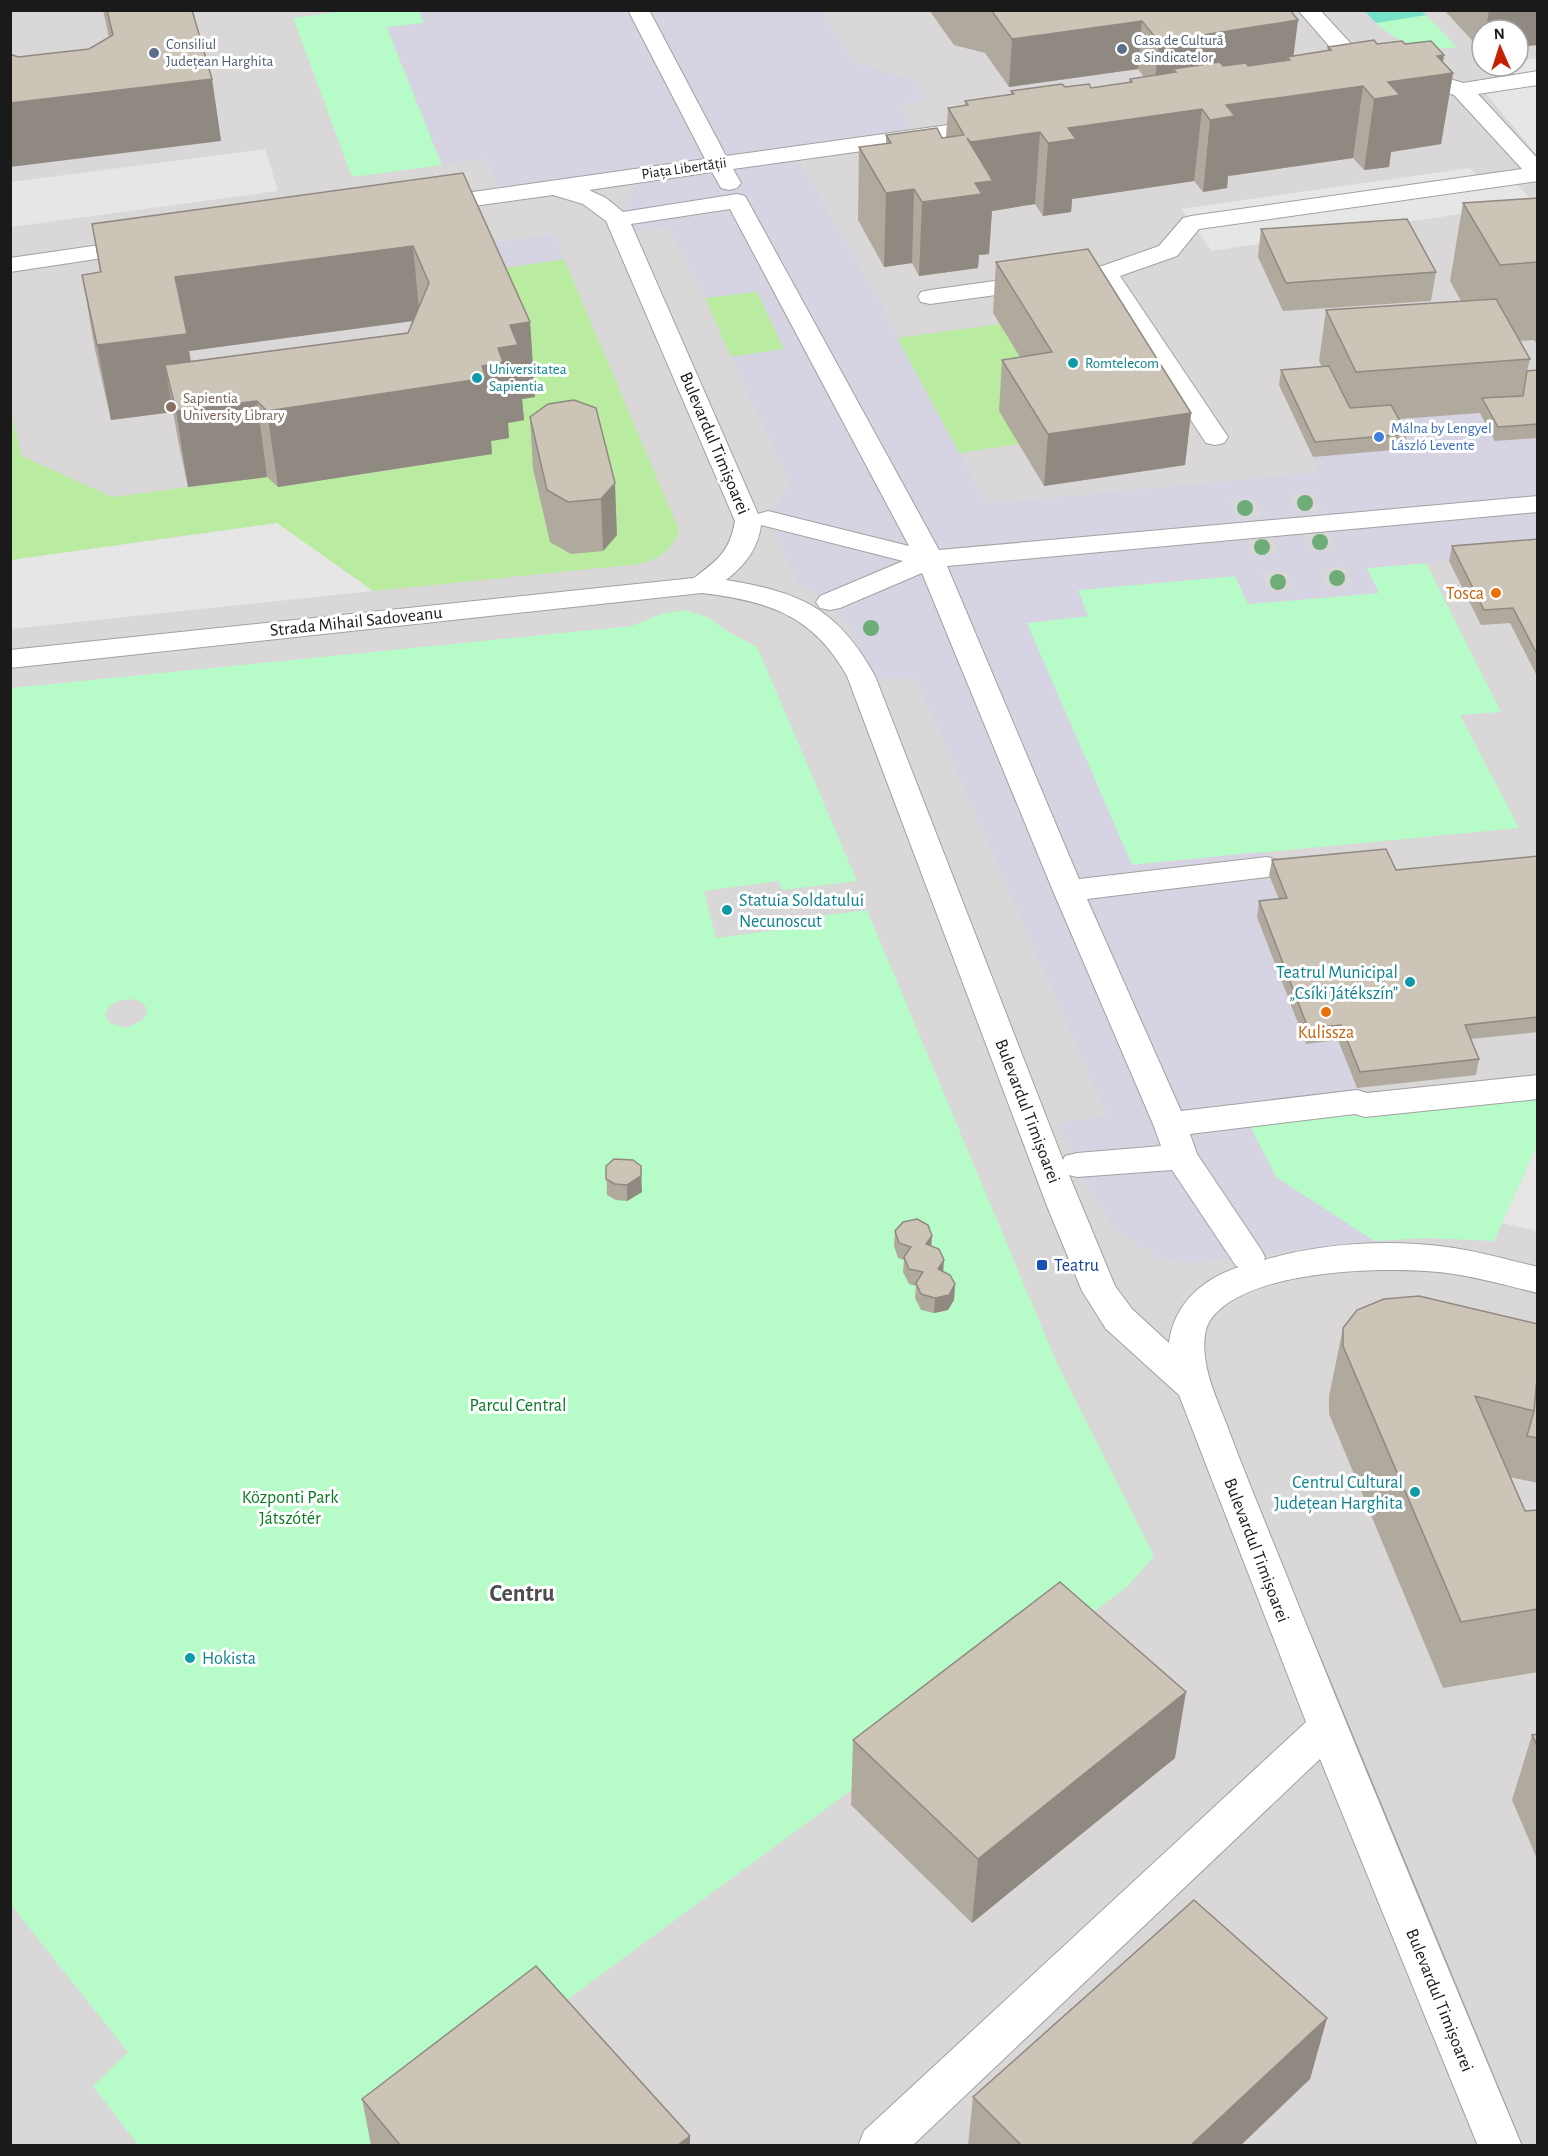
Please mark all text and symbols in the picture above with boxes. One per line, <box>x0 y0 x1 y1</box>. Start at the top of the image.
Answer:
north arrow <box>1470 18 1530 78</box>
text: N <box>1493 26 1505 42</box>
place label: Casa de Cultură a Sindicatelor <box>1134 33 1224 65</box>
place label: Consiliul Județean Harghita <box>166 37 273 70</box>
marker: Casa de Cultură a Sindicatelor <box>1115 42 1129 56</box>
marker: Consiliul Județean Harghita <box>147 46 161 60</box>
street label: Piața Libertății <box>641 155 728 183</box>
marker: Romtelecom <box>1066 356 1080 370</box>
place label: Romtelecom <box>1085 356 1159 371</box>
place label: Universitatea Sapientia <box>489 362 567 394</box>
street label: Bulevardul Timișoarei <box>675 370 752 518</box>
marker: Universitatea Sapientia <box>470 371 484 385</box>
place label: Sapientia University Library <box>183 391 285 423</box>
marker: Sapientia University Library <box>164 400 178 414</box>
place label: Málna by Lengyel László Levente <box>1391 421 1492 453</box>
marker: Málna by Lengyel László Levente <box>1372 430 1386 444</box>
place label: Tosca <box>1446 585 1484 603</box>
marker: Tosca <box>1489 586 1503 600</box>
street label: Strada Mihail Sadoveanu <box>269 604 443 640</box>
place label: Statuia Soldatului Necunoscut <box>739 892 864 931</box>
marker: Statuia Soldatului Necunoscut <box>720 903 734 917</box>
place label: Teatrul Municipal „Csíki Játékszín” <box>1276 964 1398 1003</box>
marker: Teatrul Municipal „Csíki Játékszín” <box>1403 975 1417 989</box>
marker: Kulissza <box>1319 1005 1333 1019</box>
place label: Kulissza <box>1298 1024 1354 1042</box>
street label: Bulevardul Timișoarei <box>990 1037 1063 1186</box>
place label: Teatru <box>1054 1257 1099 1275</box>
marker: Teatru <box>1035 1258 1049 1272</box>
park label: Parcul Central <box>469 1397 567 1415</box>
place label: Centrul Cultural Județean Harghita <box>1274 1474 1403 1514</box>
street label: Bulevardul Timișoarei <box>1219 1476 1292 1625</box>
marker: Centrul Cultural Județean Harghita <box>1408 1485 1422 1499</box>
park label: Központi Park Játszótér <box>242 1489 339 1528</box>
district label: Centru <box>489 1582 555 1606</box>
place label: Hokista <box>202 1650 256 1668</box>
marker: Hokista <box>183 1651 197 1665</box>
street label: Bulevardul Timișoarei <box>1401 1926 1476 2075</box>

